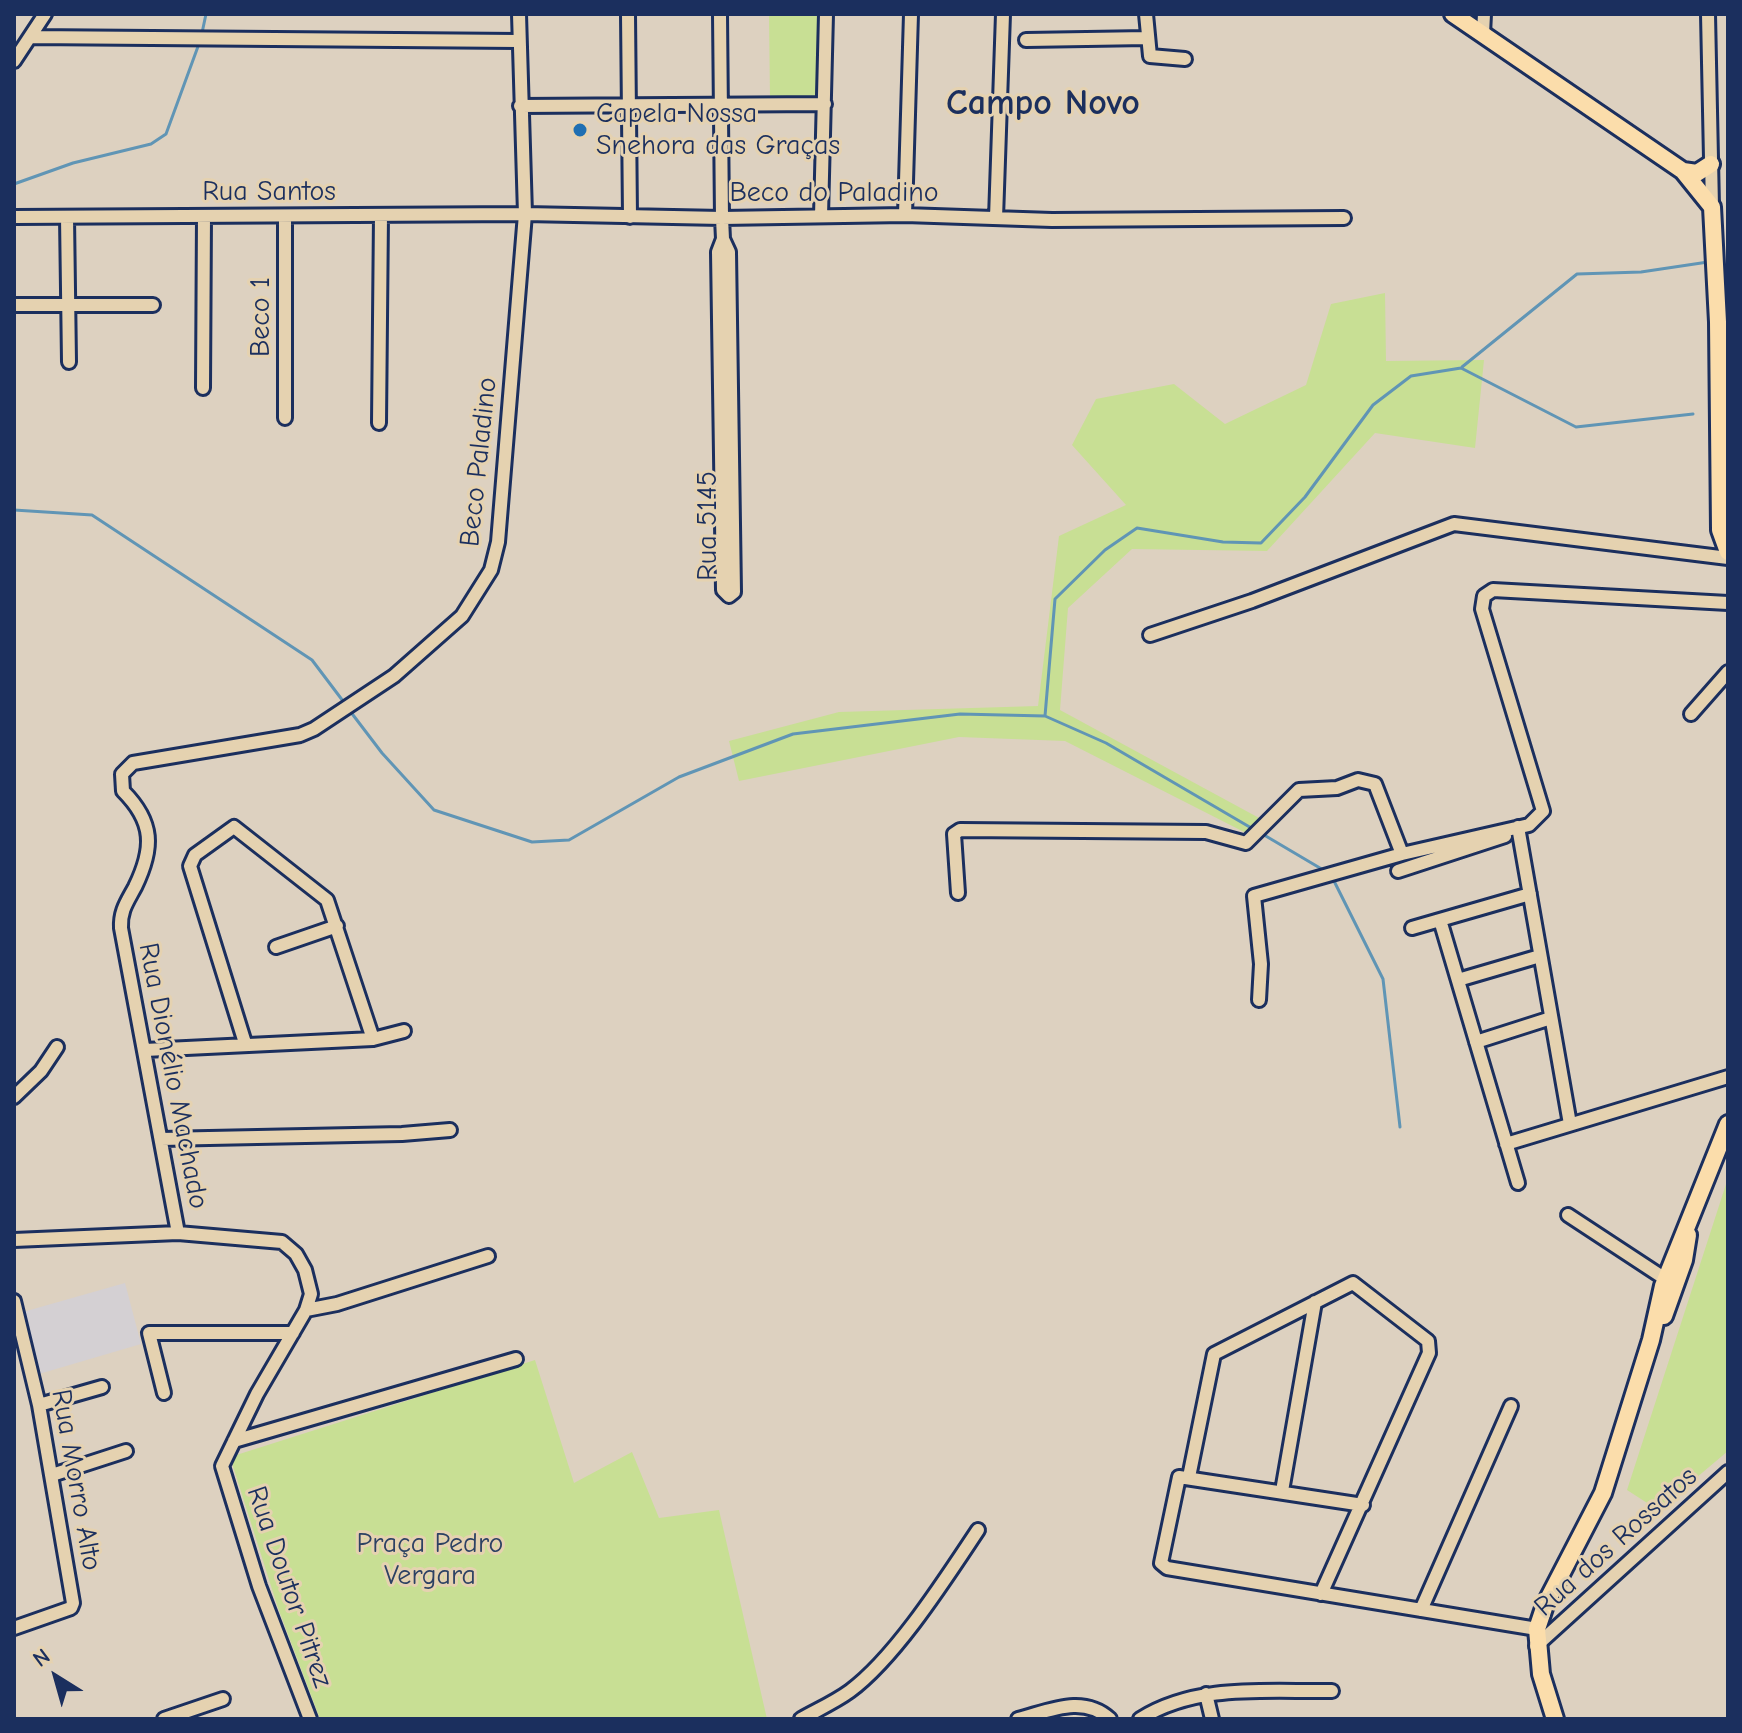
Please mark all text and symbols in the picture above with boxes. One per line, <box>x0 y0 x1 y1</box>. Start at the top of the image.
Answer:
district label: Campo Novo <box>946 82 1140 126</box>
place label: Capela Nossa Snehora das Graças <box>596 97 840 163</box>
marker: Capela Nossa Snehora das Graças <box>571 121 589 139</box>
street label: Rua Santos <box>202 175 336 209</box>
street label: Beco do Paladino <box>729 176 939 210</box>
street label: Beco 1 <box>244 277 278 357</box>
street label: Beco Paladino <box>453 376 505 548</box>
street label: Rua 5145 <box>691 471 725 581</box>
street label: Rua Dionélio Machado <box>131 940 215 1212</box>
street label: Rua Morro Alto <box>44 1387 108 1573</box>
street label: Rua dos Rossatos <box>1528 1460 1704 1624</box>
street label: Rua Doutor Pitrez <box>239 1482 339 1692</box>
park label: Praça Pedro Vergara <box>357 1527 503 1593</box>
north arrow <box>16 1637 96 1717</box>
text: N <box>28 1643 55 1673</box>

